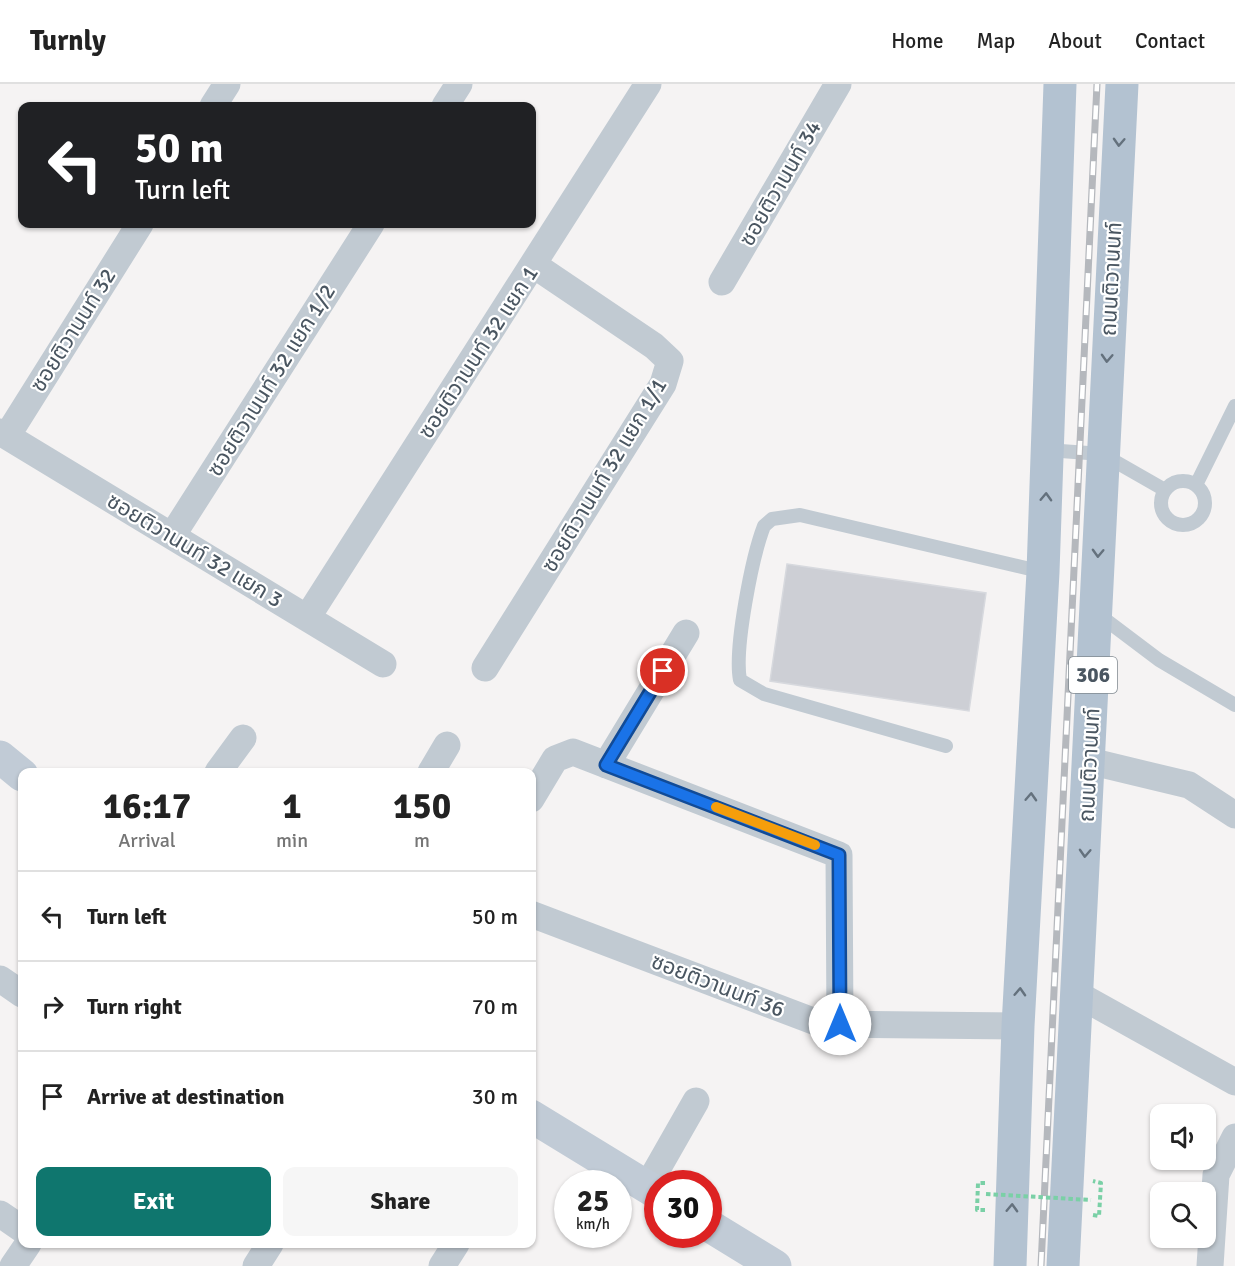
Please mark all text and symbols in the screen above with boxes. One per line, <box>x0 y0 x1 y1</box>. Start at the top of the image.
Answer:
text: Turnly <box>30 24 106 58</box>
text: Home <box>891 28 944 54</box>
text: Map <box>977 28 1015 54</box>
text: About <box>1048 28 1102 54</box>
text: Contact <box>1135 28 1205 54</box>
street label: ซอยติวานนท์ 34 <box>733 115 827 251</box>
text: 50 m <box>135 123 224 174</box>
icon: left <box>36 126 114 204</box>
one-way arrow <box>1112 138 1125 147</box>
text: Turn left <box>135 174 230 207</box>
street label: ถนนติวานนท์ <box>1095 221 1127 337</box>
street label: ซอยติวานนท์ 32 แยก 1 <box>412 261 544 443</box>
street label: ซอยติวานนท์ 32 <box>24 263 122 397</box>
street label: ซอยติวานนท์ 32 แยก 1/2 <box>201 279 341 481</box>
one-way arrow <box>1101 354 1114 363</box>
street label: ซอยติวานนท์ 32 แยก 1/1 <box>535 373 673 577</box>
street label: ซอยติวานนท์ 32 แยก 3 <box>102 487 288 613</box>
one-way arrow <box>1040 493 1052 502</box>
one-way arrow <box>1092 548 1105 557</box>
pin <box>637 645 688 696</box>
icon: arrive <box>646 654 679 687</box>
road number: 306 <box>1069 657 1117 693</box>
street label: ถนนติวานนท์ <box>1073 707 1105 823</box>
text: 16:17 <box>103 784 191 829</box>
text: 1 <box>282 784 302 829</box>
text: 150 <box>393 784 451 829</box>
one-way arrow <box>1024 792 1037 802</box>
text: Arrival <box>118 828 176 853</box>
text: min <box>276 828 308 853</box>
text: m <box>414 828 430 853</box>
one-way arrow <box>1078 848 1091 857</box>
icon: left <box>36 900 69 933</box>
text: Turn left <box>87 903 167 930</box>
text: 50 m <box>472 903 518 930</box>
street label: ซอยติวานนท์ 36 <box>648 947 788 1023</box>
one-way arrow <box>1014 987 1027 996</box>
icon: right <box>36 990 69 1023</box>
position arrow <box>808 992 872 1056</box>
text: Turn right <box>87 993 182 1020</box>
text: 70 m <box>472 993 518 1020</box>
icon: arrive <box>36 1080 69 1113</box>
text: Arrive at destination <box>87 1083 284 1110</box>
text: 30 m <box>472 1083 518 1110</box>
map controls <box>1150 1104 1216 1248</box>
button: sound <box>1150 1104 1216 1170</box>
button: Exit <box>36 1167 271 1236</box>
button: Share <box>283 1167 518 1236</box>
speed limit sign: 30 <box>644 1170 722 1248</box>
button: search <box>1150 1182 1216 1248</box>
text: 25 <box>577 1183 609 1220</box>
one-way arrow <box>1006 1203 1019 1212</box>
text: km/h <box>576 1215 610 1233</box>

